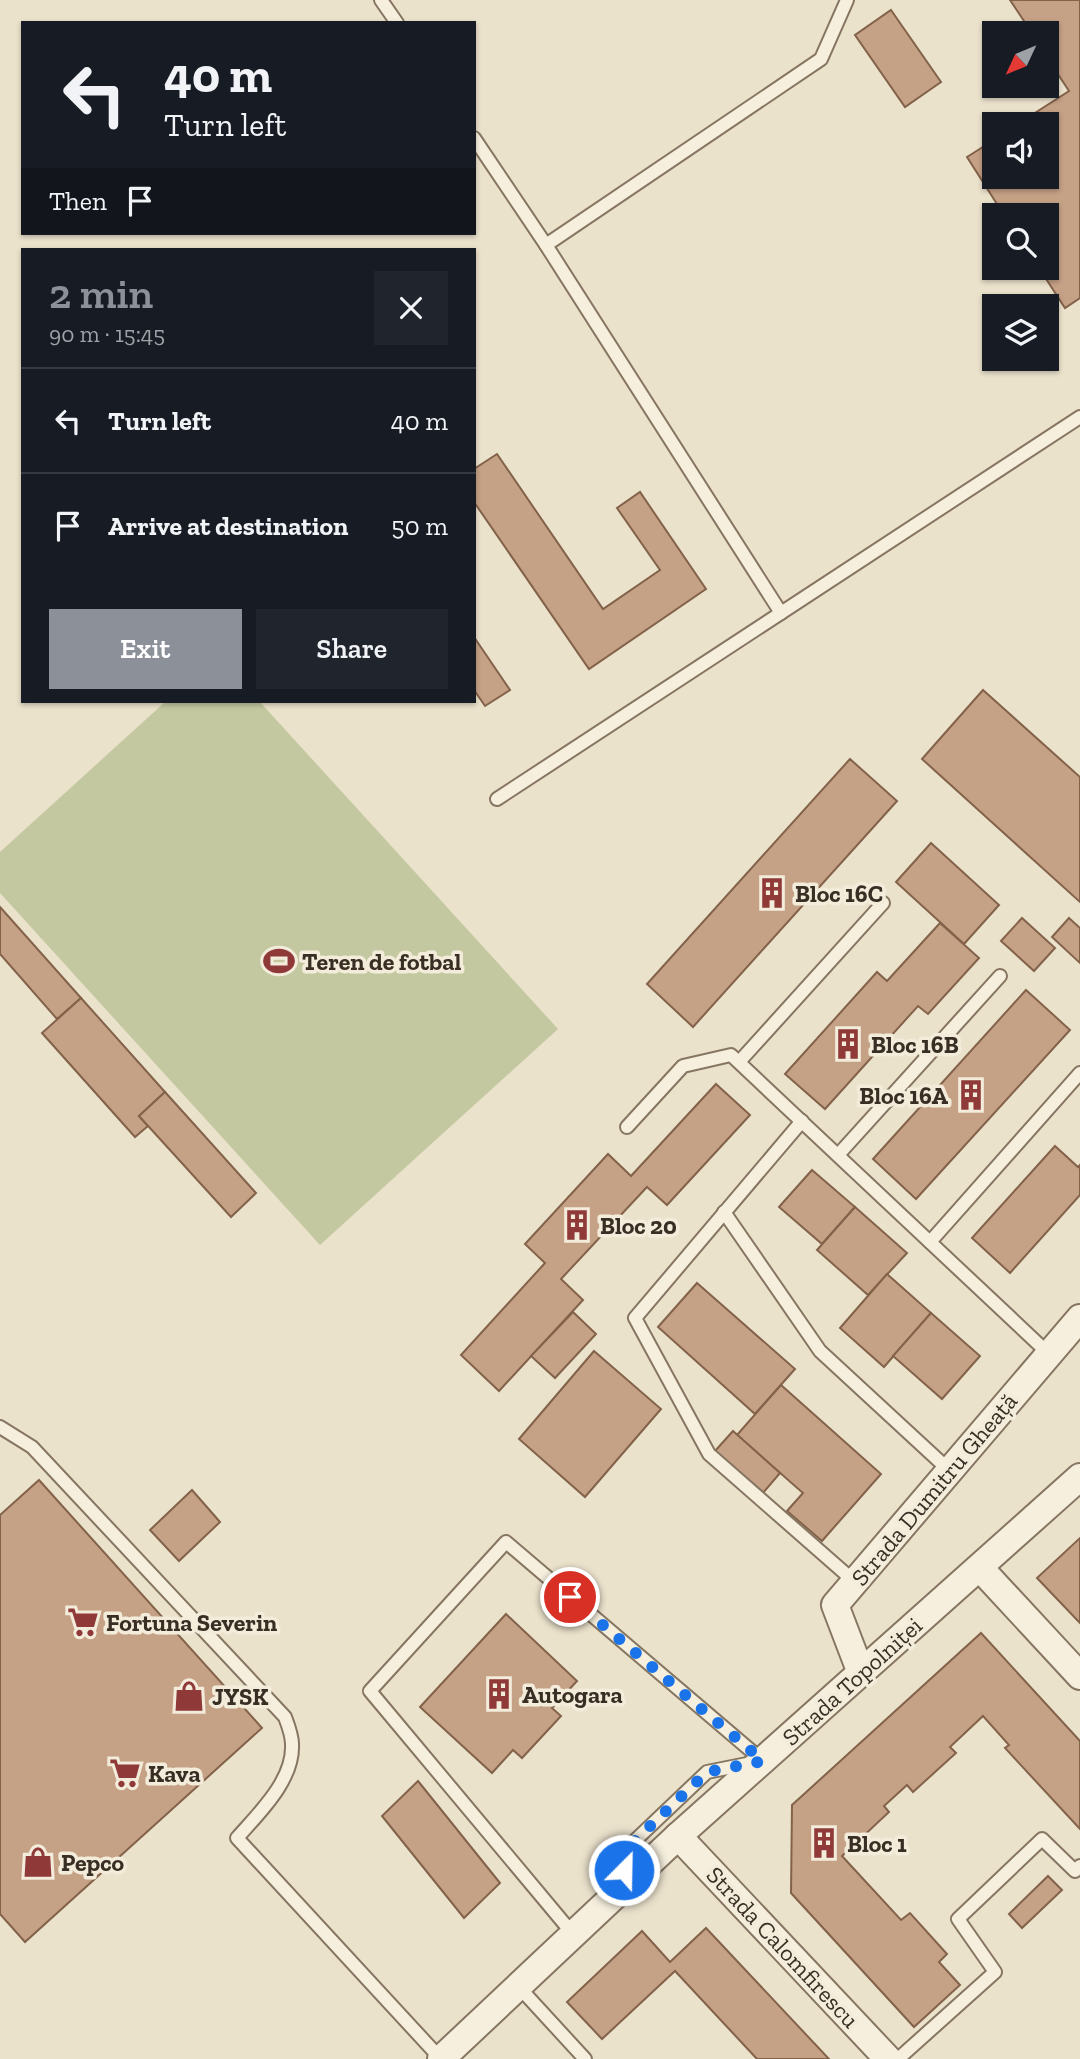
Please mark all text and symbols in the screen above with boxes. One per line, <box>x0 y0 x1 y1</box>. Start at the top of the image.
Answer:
north arrow <box>982 21 1059 98</box>
map controls <box>982 21 1059 371</box>
text: 40 m <box>164 46 272 105</box>
icon: left <box>49 49 140 140</box>
text: Turn left <box>164 106 286 144</box>
button: sound <box>982 112 1059 189</box>
icon: arrive <box>121 182 159 220</box>
text: Then <box>49 185 107 217</box>
button: search <box>982 203 1059 280</box>
text: 2 min <box>49 268 153 319</box>
button: close <box>374 271 448 345</box>
button: layers <box>982 294 1059 371</box>
text: 90 m · 15:45 <box>49 320 165 348</box>
icon: left <box>49 402 87 440</box>
text: Turn left <box>108 405 211 437</box>
text: 40 m <box>391 405 448 437</box>
icon: arrive <box>49 507 87 545</box>
text: Arrive at destination <box>108 510 348 542</box>
text: 50 m <box>391 510 448 542</box>
button: Exit <box>49 609 242 689</box>
button: Share <box>256 609 448 689</box>
building icon: Bloc 16C <box>755 876 789 910</box>
place label: Bloc 16C <box>795 879 883 908</box>
sports icon: Teren de fotbal <box>262 944 296 978</box>
place label: Teren de fotbal <box>302 947 461 976</box>
building icon: Bloc 16B <box>831 1027 865 1061</box>
place label: Bloc 16B <box>871 1030 959 1059</box>
building icon: Bloc 16A <box>954 1078 988 1112</box>
place label: Bloc 16A <box>859 1081 949 1110</box>
building icon: Bloc 20 <box>560 1208 594 1242</box>
place label: Bloc 20 <box>600 1211 677 1240</box>
street label: Strada Dumitru Gheață <box>845 1386 1023 1591</box>
pin <box>540 1567 600 1627</box>
icon: arrive <box>551 1578 589 1616</box>
supermarket icon: Fortuna Severin <box>66 1605 100 1639</box>
place label: Fortuna Severin <box>106 1608 277 1637</box>
street label: Strada Topolniței <box>776 1610 928 1751</box>
building icon: Autogara <box>482 1677 516 1711</box>
shop icon: JYSK <box>172 1679 206 1713</box>
place label: Autogara <box>522 1680 623 1709</box>
place label: JYSK <box>212 1682 269 1711</box>
supermarket icon: Kava <box>108 1756 142 1790</box>
place label: Kava <box>148 1759 201 1788</box>
building icon: Bloc 1 <box>807 1826 841 1860</box>
place label: Bloc 1 <box>847 1829 907 1858</box>
position arrow <box>587 1833 661 1907</box>
shop icon: Pepco <box>21 1845 55 1879</box>
place label: Pepco <box>61 1848 125 1877</box>
street label: Strada Calomfirescu <box>701 1860 866 2034</box>

